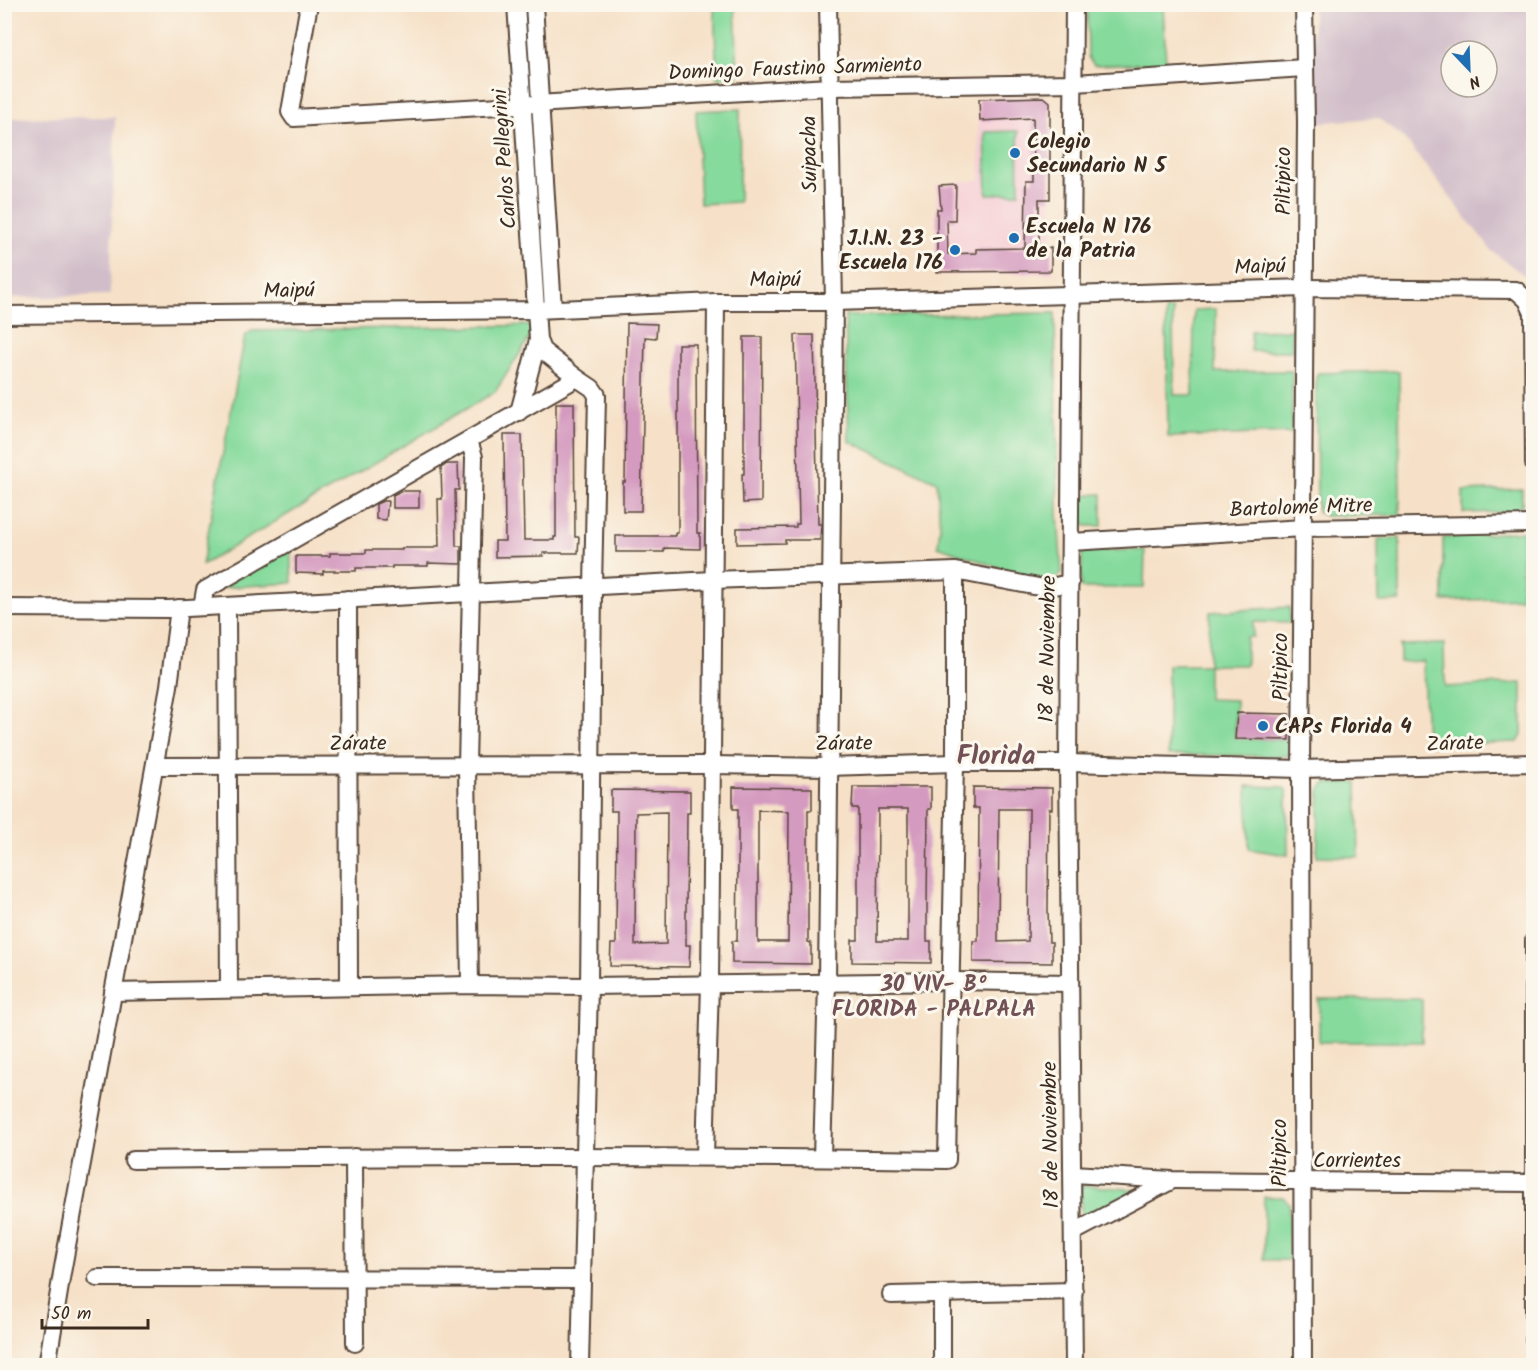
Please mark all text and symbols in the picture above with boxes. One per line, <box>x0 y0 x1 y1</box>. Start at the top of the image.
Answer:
north arrow <box>1439 39 1499 99</box>
street label: Domingo Faustino Sarmiento <box>668 49 923 90</box>
text: N <box>1465 68 1484 95</box>
street label: Carlos Pellegrini <box>484 87 527 230</box>
street label: Suipacha <box>793 115 828 193</box>
place label: Colegio Secundario N 5 <box>1027 126 1168 183</box>
marker: Colegio Secundario N 5 <box>1008 146 1022 160</box>
street label: Piltipico <box>1268 147 1301 215</box>
place label: Escuela N 176 de la Patria <box>1026 211 1151 268</box>
place label: J.I.N. 23 - Escuela 176 <box>839 223 943 280</box>
marker: Escuela N 176 de la Patria <box>1007 231 1021 245</box>
marker: J.I.N. 23 - Escuela 176 <box>948 243 962 257</box>
street label: Maipú <box>1234 250 1287 285</box>
street label: Maipú <box>749 264 802 297</box>
street label: Maipú <box>263 275 316 308</box>
street label: Bartolomé Mitre <box>1229 489 1374 527</box>
street label: 18 de Noviembre <box>1031 575 1066 723</box>
street label: Piltipico <box>1265 633 1298 701</box>
place label: CAPs Florida 4 <box>1275 711 1412 744</box>
marker: CAPs Florida 4 <box>1256 719 1270 733</box>
street label: Zárate <box>329 727 388 761</box>
street label: Zárate <box>815 727 874 761</box>
street label: Zárate <box>1426 727 1485 762</box>
district label: Florida <box>956 735 1036 778</box>
district label: 30 VIV- Bº FLORIDA - PALPALA <box>832 968 1036 1028</box>
street label: 18 de Noviembre <box>1034 1061 1069 1209</box>
street label: Piltipico <box>1264 1119 1297 1187</box>
street label: Corrientes <box>1313 1145 1401 1178</box>
scale bar <box>42 1292 148 1330</box>
text: 50 m <box>51 1300 91 1329</box>

